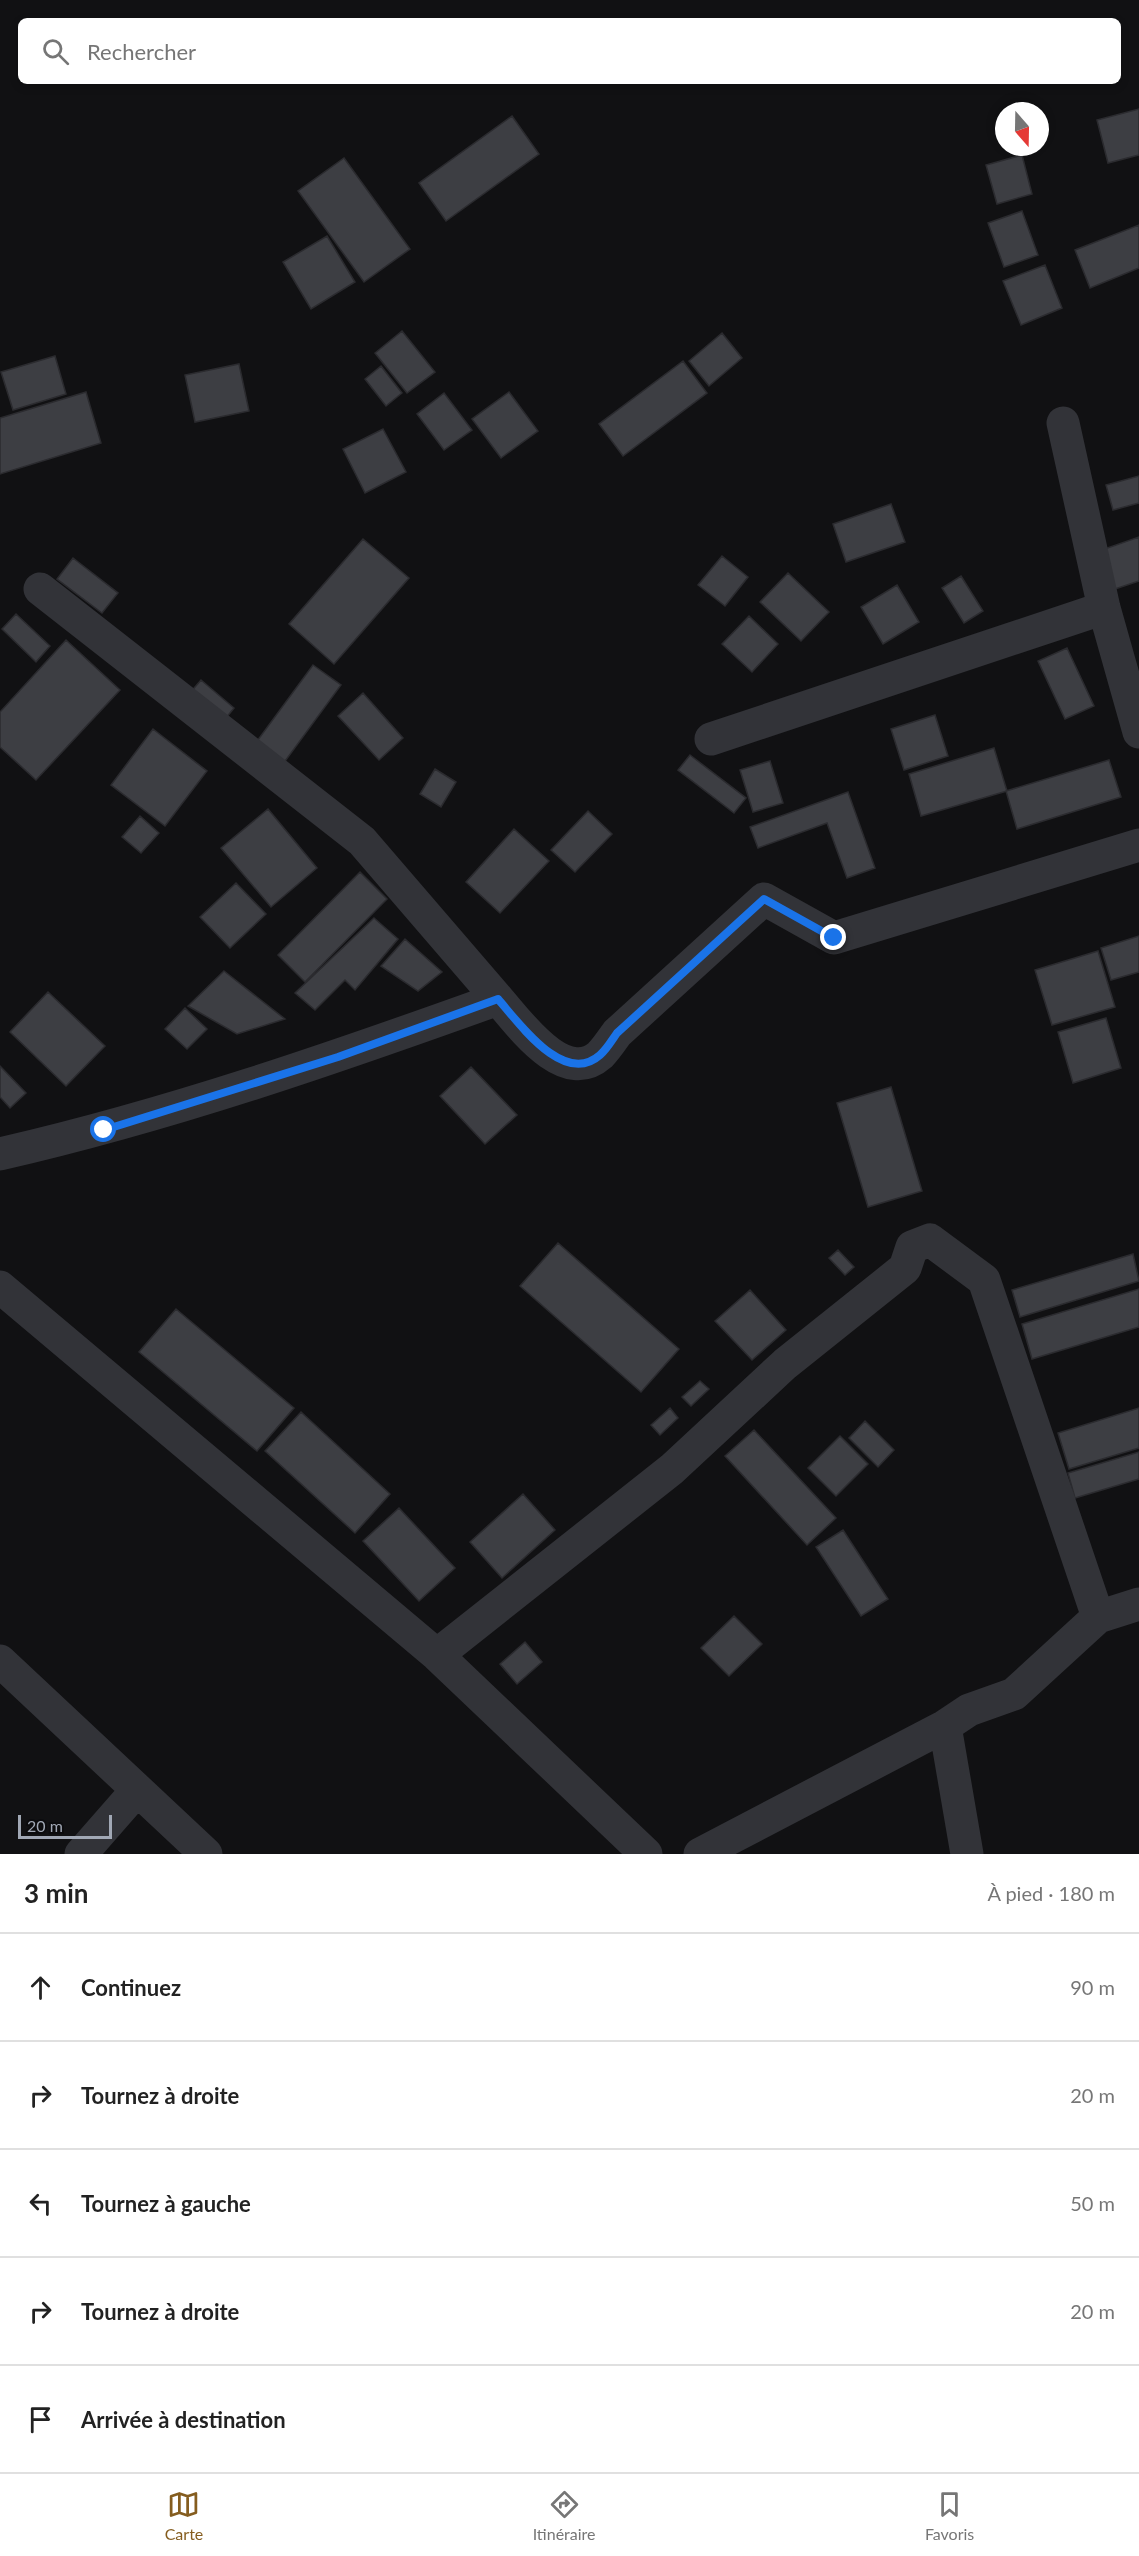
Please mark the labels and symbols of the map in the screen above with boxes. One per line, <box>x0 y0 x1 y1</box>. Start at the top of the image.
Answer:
north arrow <box>995 102 1049 156</box>
route end <box>820 924 846 950</box>
route start <box>90 1116 116 1142</box>
scale bar <box>18 1812 112 1840</box>

